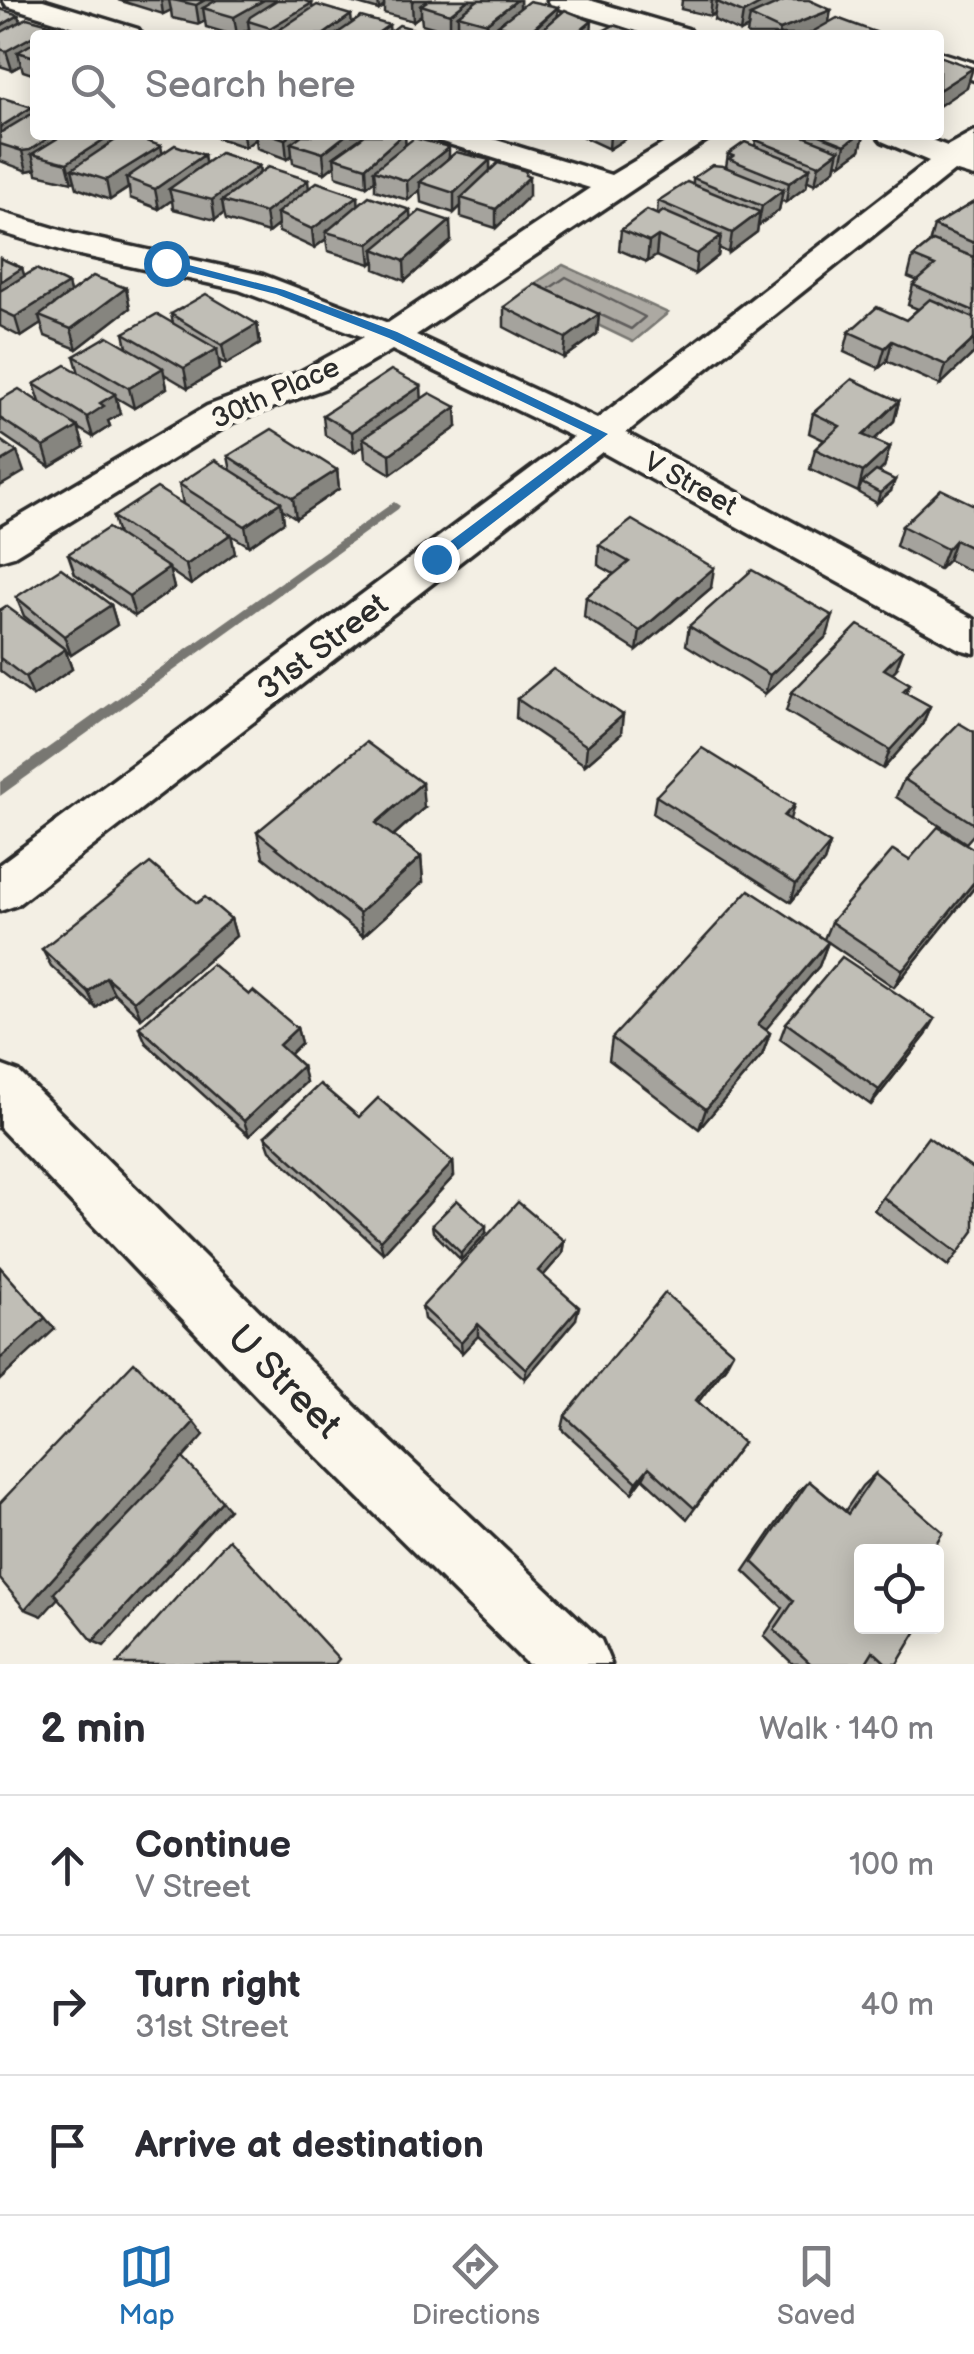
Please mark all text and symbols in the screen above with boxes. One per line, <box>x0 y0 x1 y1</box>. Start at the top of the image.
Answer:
search box <box>30 30 944 140</box>
icon: search <box>65 58 120 113</box>
text: Search here <box>145 63 356 108</box>
route start <box>144 241 190 287</box>
street label: 30th Place <box>207 351 345 436</box>
street label: V Street <box>638 445 743 523</box>
route end <box>414 537 460 583</box>
street label: 31st Street <box>250 585 396 709</box>
street label: U Street <box>218 1316 350 1448</box>
map controls <box>854 1544 944 1634</box>
button: locate <box>854 1544 944 1634</box>
text: 2 min <box>40 1704 146 1755</box>
text: Walk · 140 m <box>759 1710 934 1749</box>
text: Continue <box>135 1823 291 1868</box>
icon: ahead <box>40 1838 95 1893</box>
text: 100 m <box>849 1846 934 1885</box>
text: V Street <box>135 1868 251 1907</box>
text: Turn right <box>135 1963 300 2008</box>
icon: right <box>40 1978 95 2033</box>
text: 40 m <box>861 1986 934 2025</box>
text: 31st Street <box>135 2008 289 2047</box>
icon: arrive <box>40 2118 95 2173</box>
text: Arrive at destination <box>135 2123 484 2168</box>
tab: Map <box>118 2239 175 2332</box>
tab: Directions <box>411 2239 540 2332</box>
tab: Saved <box>777 2239 856 2332</box>

